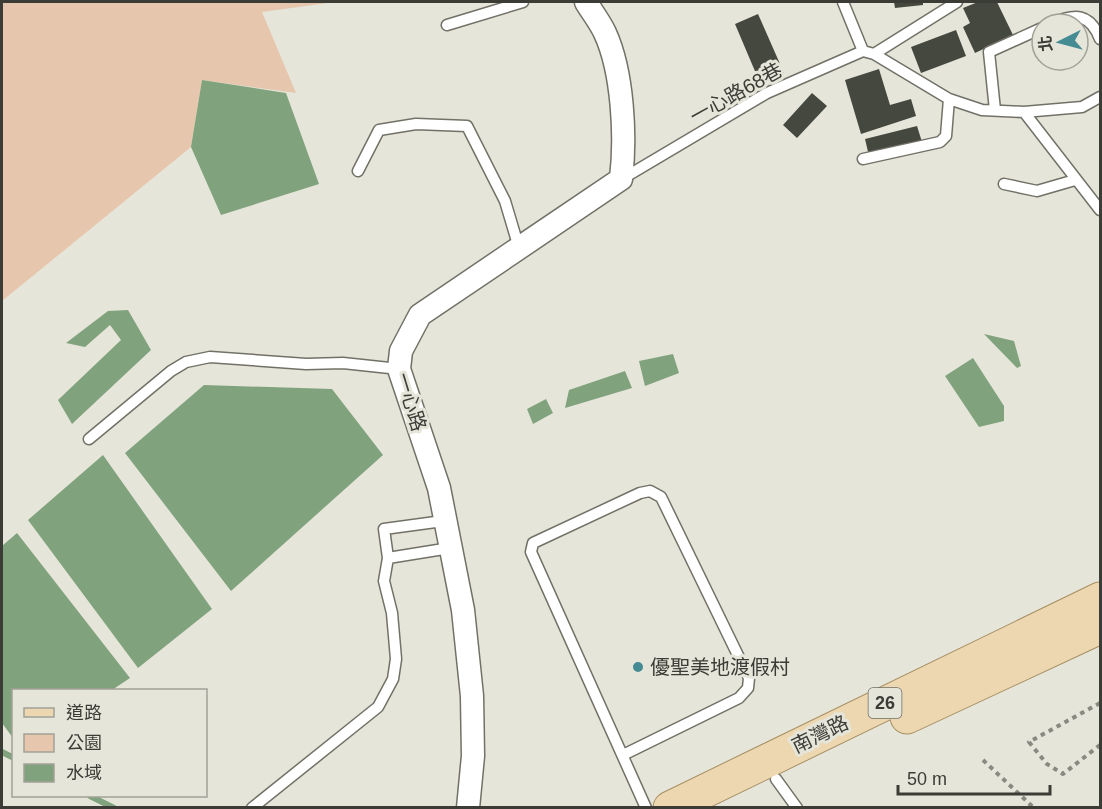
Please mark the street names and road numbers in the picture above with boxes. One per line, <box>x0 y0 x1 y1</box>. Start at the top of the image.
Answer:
street label: 一心路68巷 <box>686 59 786 127</box>
street label: 一心路 <box>392 370 430 434</box>
road number: 26 <box>868 688 902 718</box>
street label: 南灣路 <box>788 711 852 757</box>

